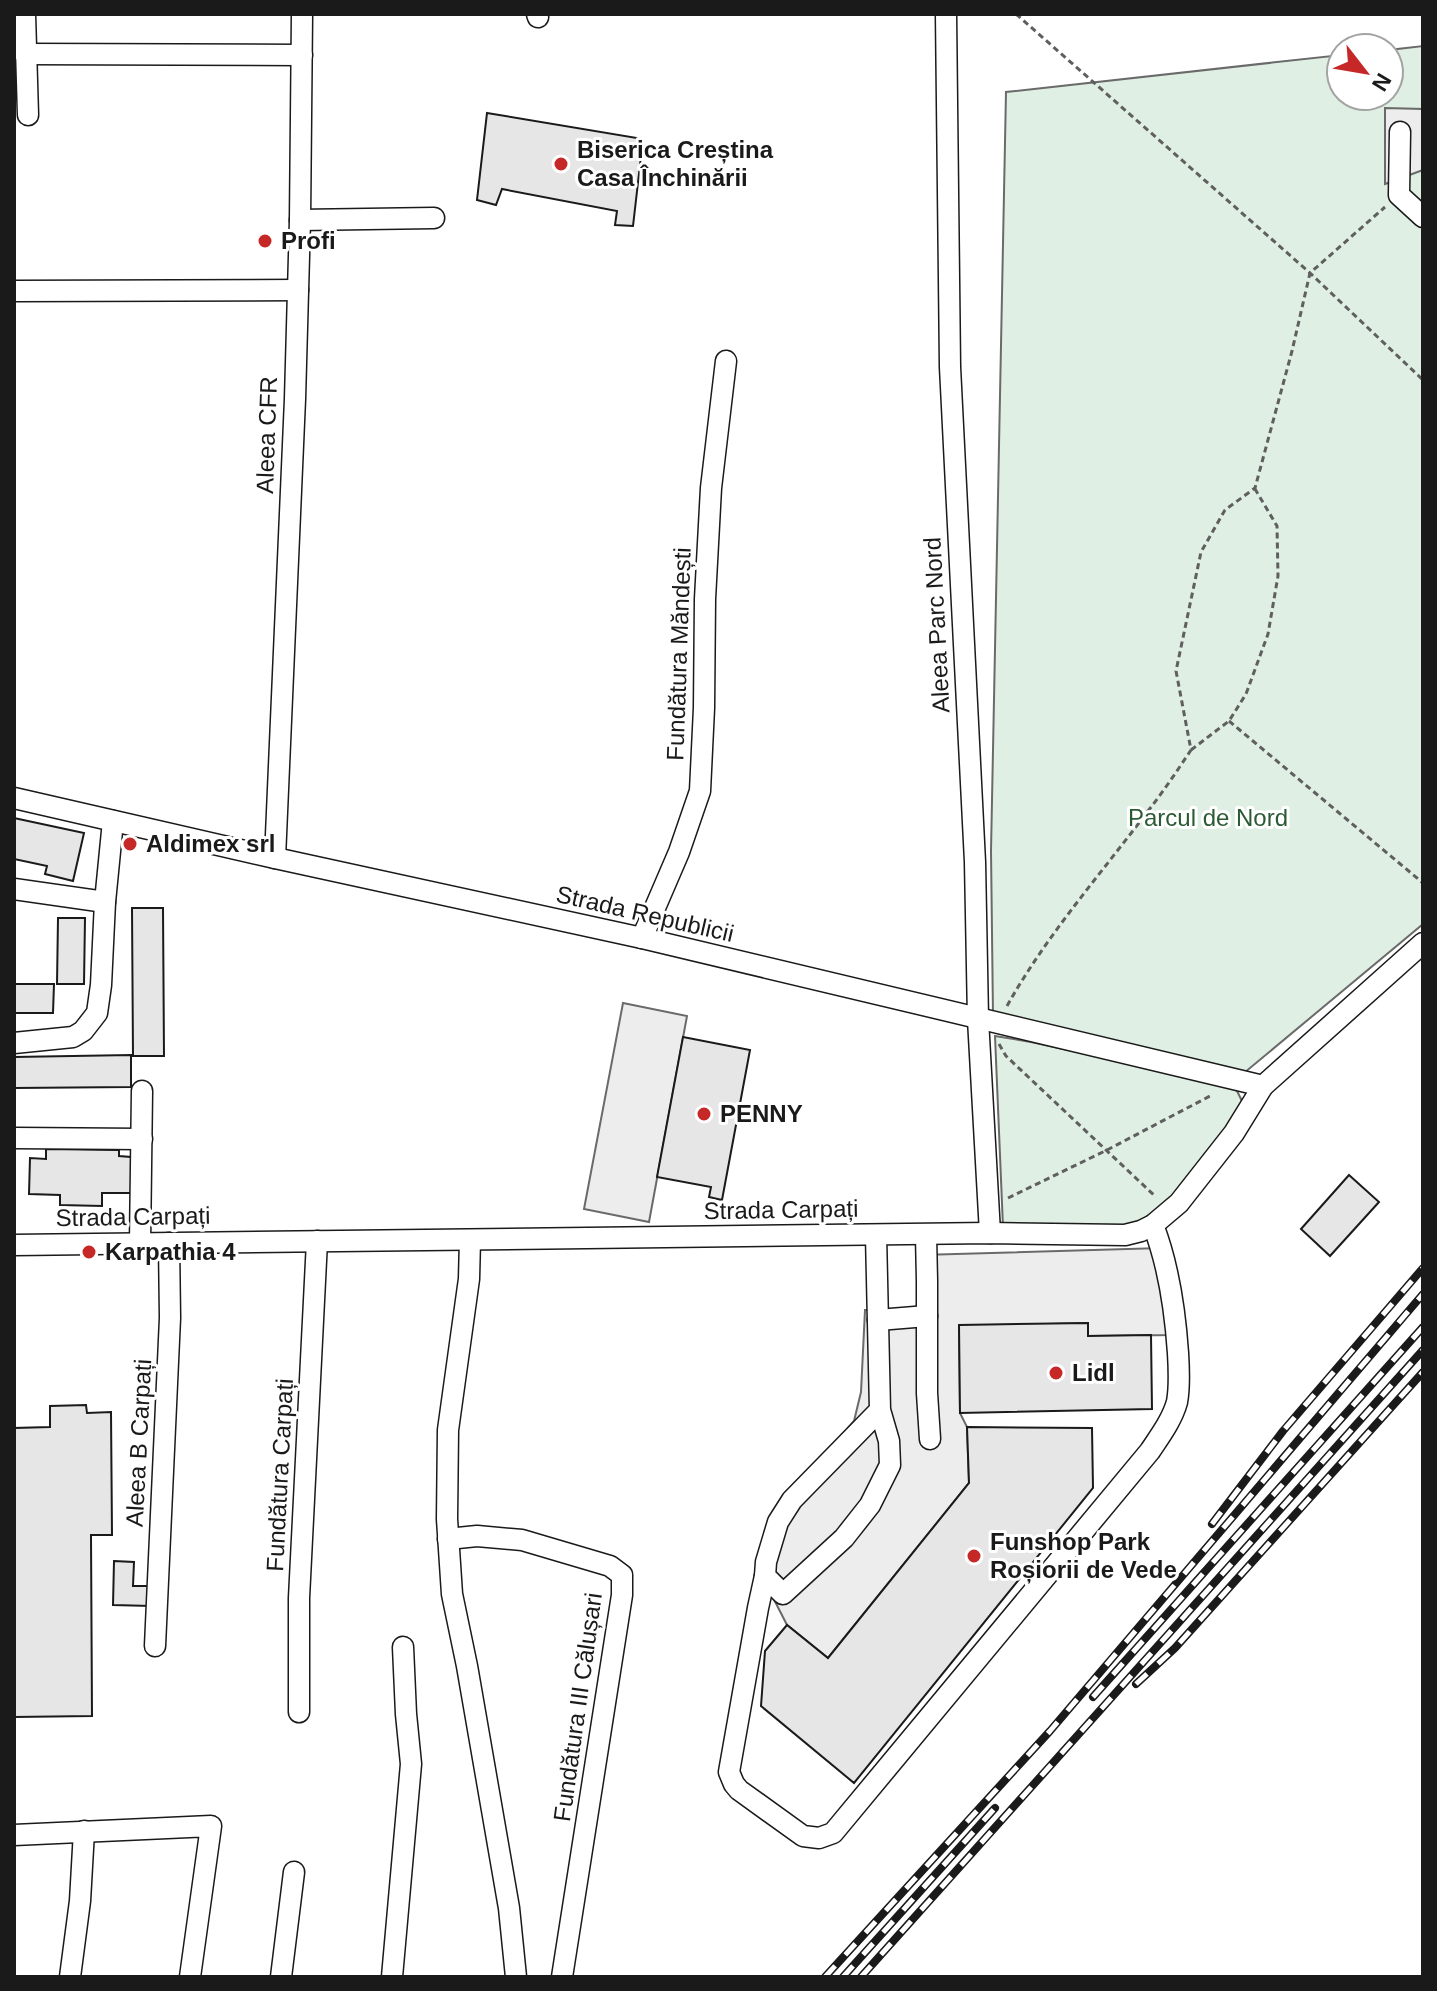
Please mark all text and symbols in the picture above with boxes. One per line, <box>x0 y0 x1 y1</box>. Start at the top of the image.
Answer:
north arrow <box>1325 32 1405 112</box>
text: N <box>1367 69 1397 95</box>
place label: Biserica Creștina Casa Închinării <box>577 136 774 191</box>
marker: Biserica Creștina Casa Închinării <box>552 155 570 173</box>
place label: Profi <box>281 227 336 254</box>
marker: Profi <box>256 232 274 250</box>
street label: Aleea CFR <box>251 376 282 494</box>
street label: Aleea Parc Nord <box>918 536 955 714</box>
street label: Fundătura Măndești <box>661 547 696 761</box>
park label: Parcul de Nord <box>1128 804 1288 831</box>
place label: Aldimex srl <box>146 830 275 857</box>
marker: Aldimex srl <box>121 835 139 853</box>
street label: Strada Republicii <box>554 880 737 947</box>
place label: PENNY <box>720 1100 803 1127</box>
marker: PENNY <box>695 1105 713 1123</box>
street label: Strada Carpați <box>703 1195 859 1224</box>
street label: Strada Carpați <box>55 1202 211 1231</box>
place label: Karpathia 4 <box>105 1238 236 1265</box>
marker: Karpathia 4 <box>80 1243 98 1261</box>
street label: Aleea B Carpați <box>121 1358 156 1528</box>
place label: Lidl <box>1072 1359 1115 1386</box>
marker: Lidl <box>1047 1364 1065 1382</box>
street label: Fundătura Carpați <box>261 1378 298 1572</box>
place label: Funshop Park Roșiorii de Vede <box>990 1528 1177 1584</box>
marker: Funshop Park Roșiorii de Vede <box>965 1547 983 1565</box>
street label: Fundătura III Călușari <box>548 1591 607 1823</box>

